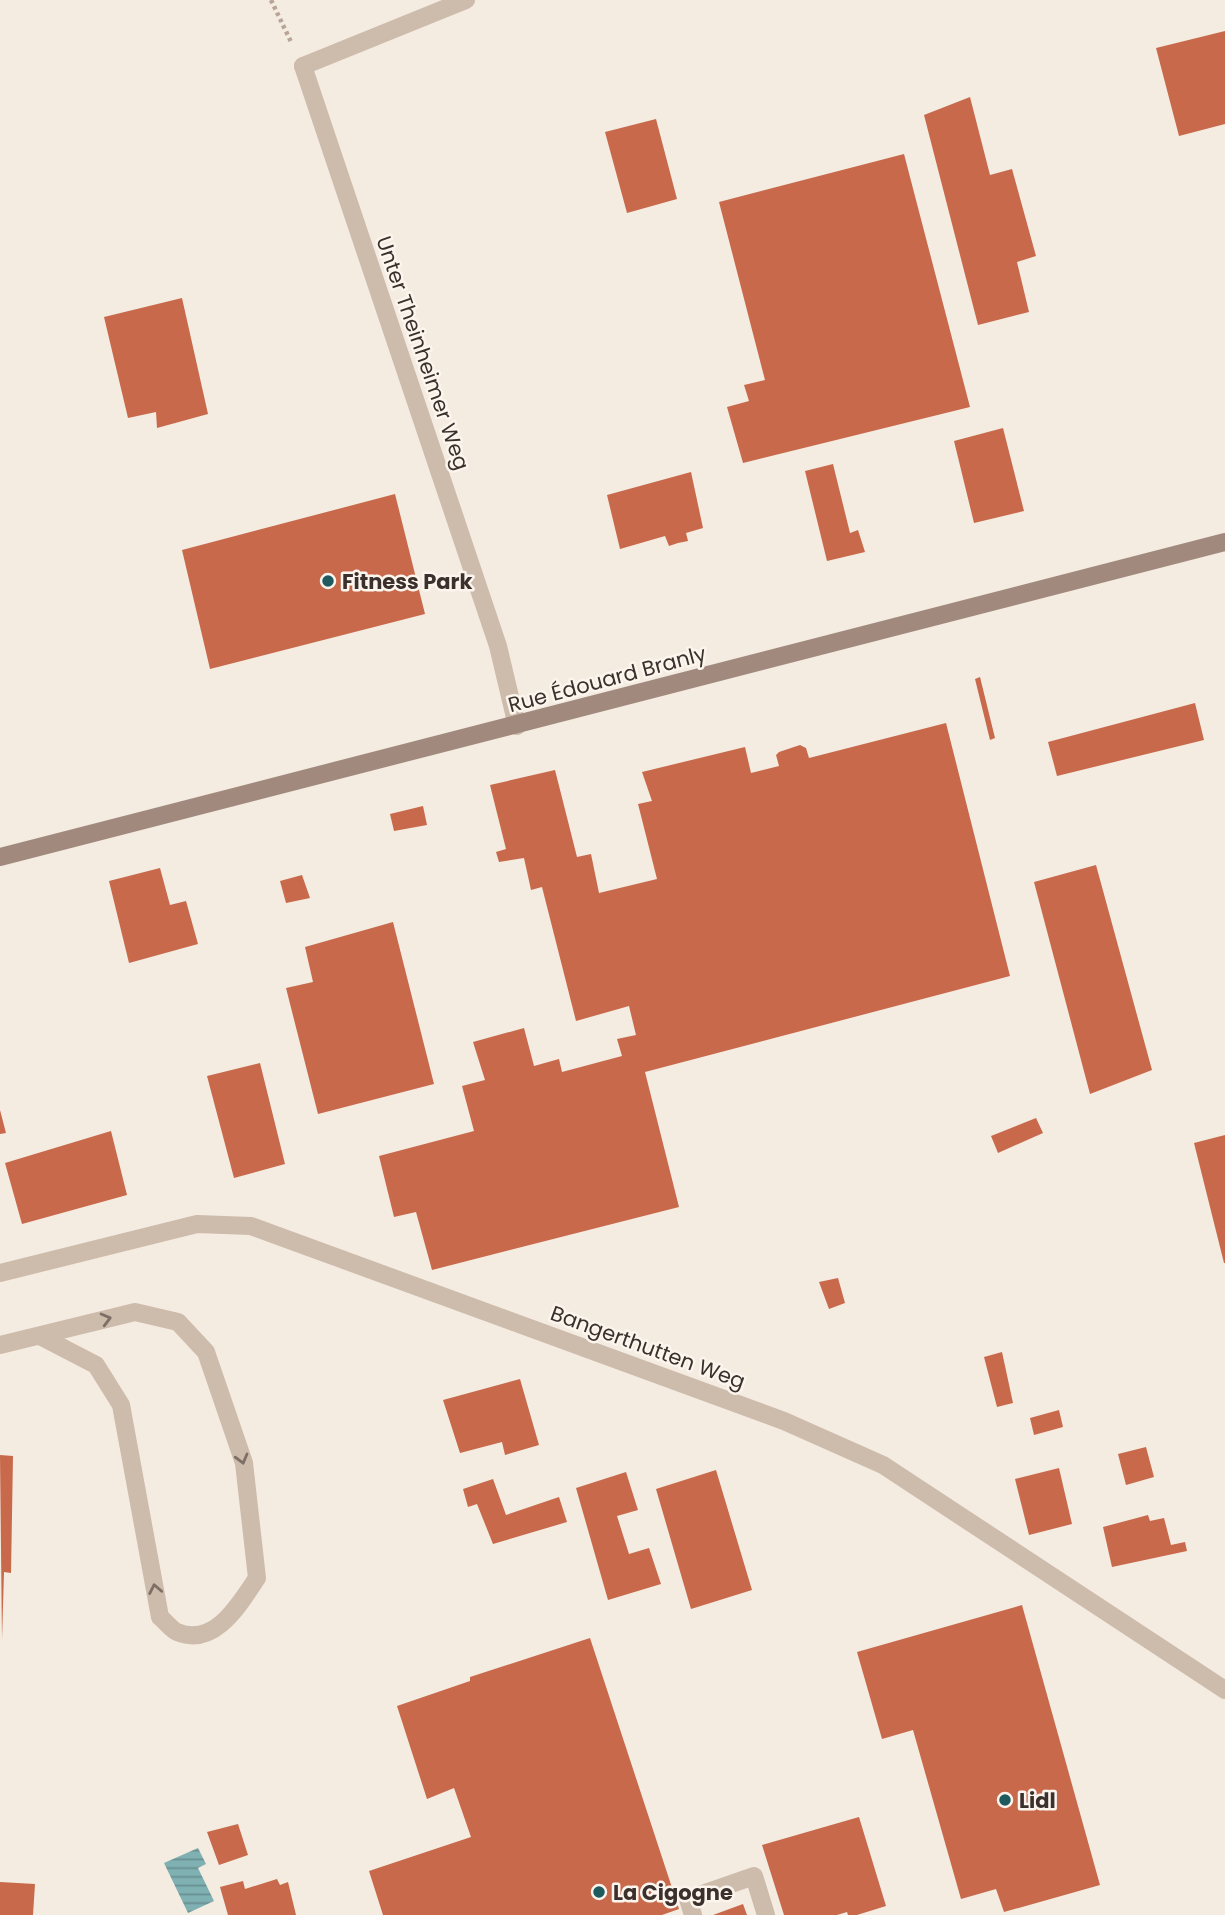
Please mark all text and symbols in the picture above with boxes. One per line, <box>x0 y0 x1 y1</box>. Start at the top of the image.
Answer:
street label: Unter Theinheimer Weg <box>369 232 477 474</box>
place label: Fitness Park <box>342 567 473 596</box>
marker: Fitness Park <box>320 573 336 589</box>
street label: Rue Édouard Branly <box>505 639 709 719</box>
street label: Bangerthutten Weg <box>547 1298 749 1396</box>
one-way arrow <box>100 1313 112 1327</box>
one-way arrow <box>233 1453 248 1465</box>
one-way arrow <box>148 1583 163 1595</box>
place label: Lidl <box>1019 1786 1056 1815</box>
marker: Lidl <box>997 1792 1013 1808</box>
place label: La Cigogne <box>613 1878 733 1907</box>
marker: La Cigogne <box>591 1884 607 1900</box>

